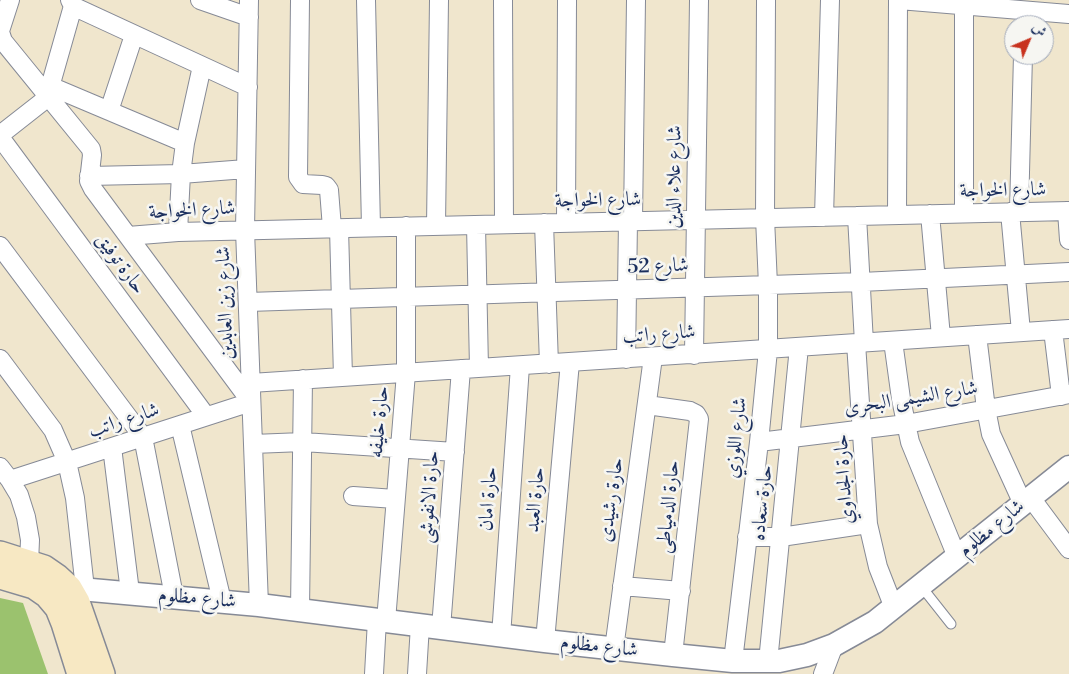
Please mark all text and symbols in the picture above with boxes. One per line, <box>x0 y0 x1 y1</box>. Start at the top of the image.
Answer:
north arrow <box>1004 15 1054 65</box>
text: ش <box>1028 19 1050 41</box>
street label: شارع علاء الدين <box>662 125 688 229</box>
street label: شارع الخواجة <box>959 178 1047 204</box>
street label: شارع الخواجة <box>554 188 642 214</box>
street label: شارع الخواجة <box>148 197 236 225</box>
street label: حارة توفيق <box>90 229 150 299</box>
street label: شارع زين العابدين <box>212 246 240 360</box>
street label: شارع 52 <box>627 254 689 280</box>
street label: شارع راتب <box>622 320 696 350</box>
street label: شارع الشيمى البحرى <box>842 377 980 421</box>
street label: حارة خليفه <box>365 385 395 459</box>
street label: شارع اللوزي <box>721 396 753 480</box>
street label: شارع راتب <box>86 398 162 444</box>
street label: حارة الجداوي <box>830 433 860 525</box>
street label: حارة الانفوشى <box>415 450 445 544</box>
street label: حارة رشيدى <box>594 456 630 544</box>
street label: حارة الدمياطى <box>652 459 686 555</box>
street label: حارة سعاده <box>747 464 779 542</box>
street label: حارة امان <box>475 466 503 532</box>
street label: حارة العبد <box>521 466 551 534</box>
street label: شارع مظلوم <box>954 495 1030 563</box>
street label: شارع مظلوم <box>157 584 237 614</box>
street label: شارع مظلوم <box>559 631 639 663</box>

